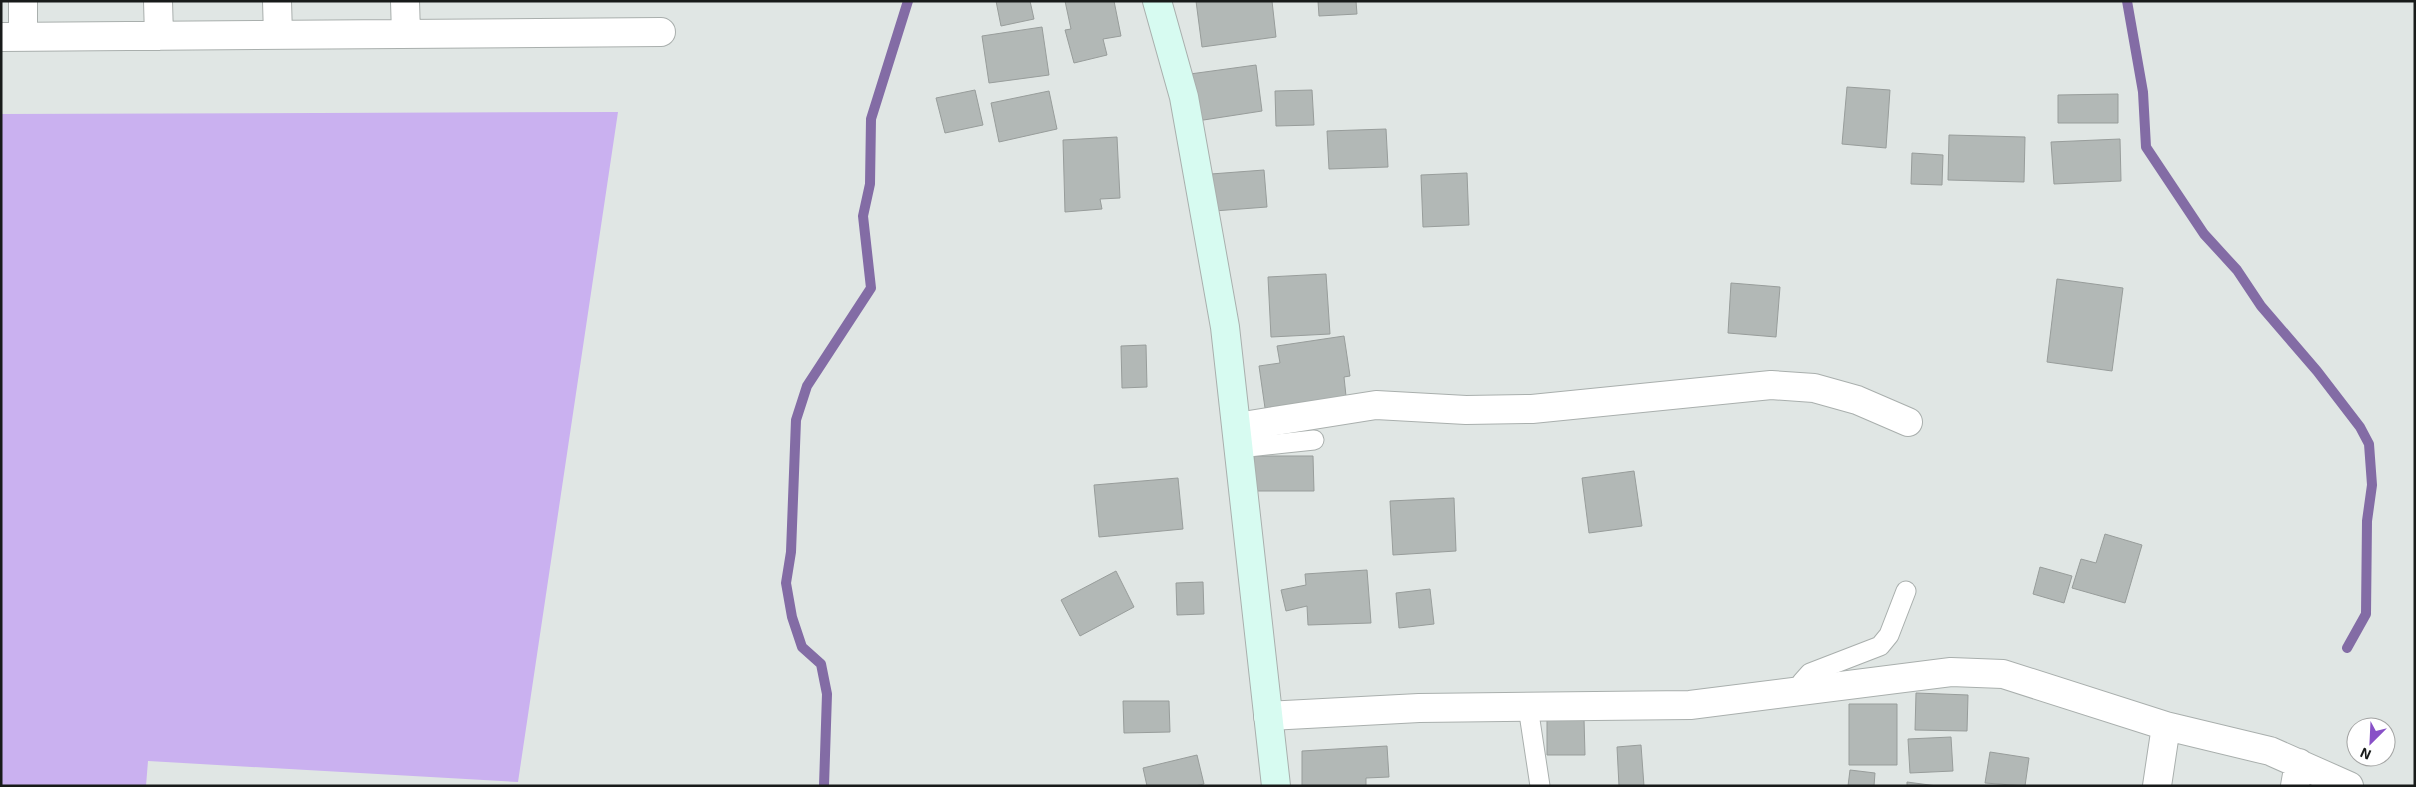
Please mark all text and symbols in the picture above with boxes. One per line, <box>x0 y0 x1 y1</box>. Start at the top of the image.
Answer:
north arrow <box>2346 717 2396 767</box>
text: N <box>2357 745 2374 764</box>

